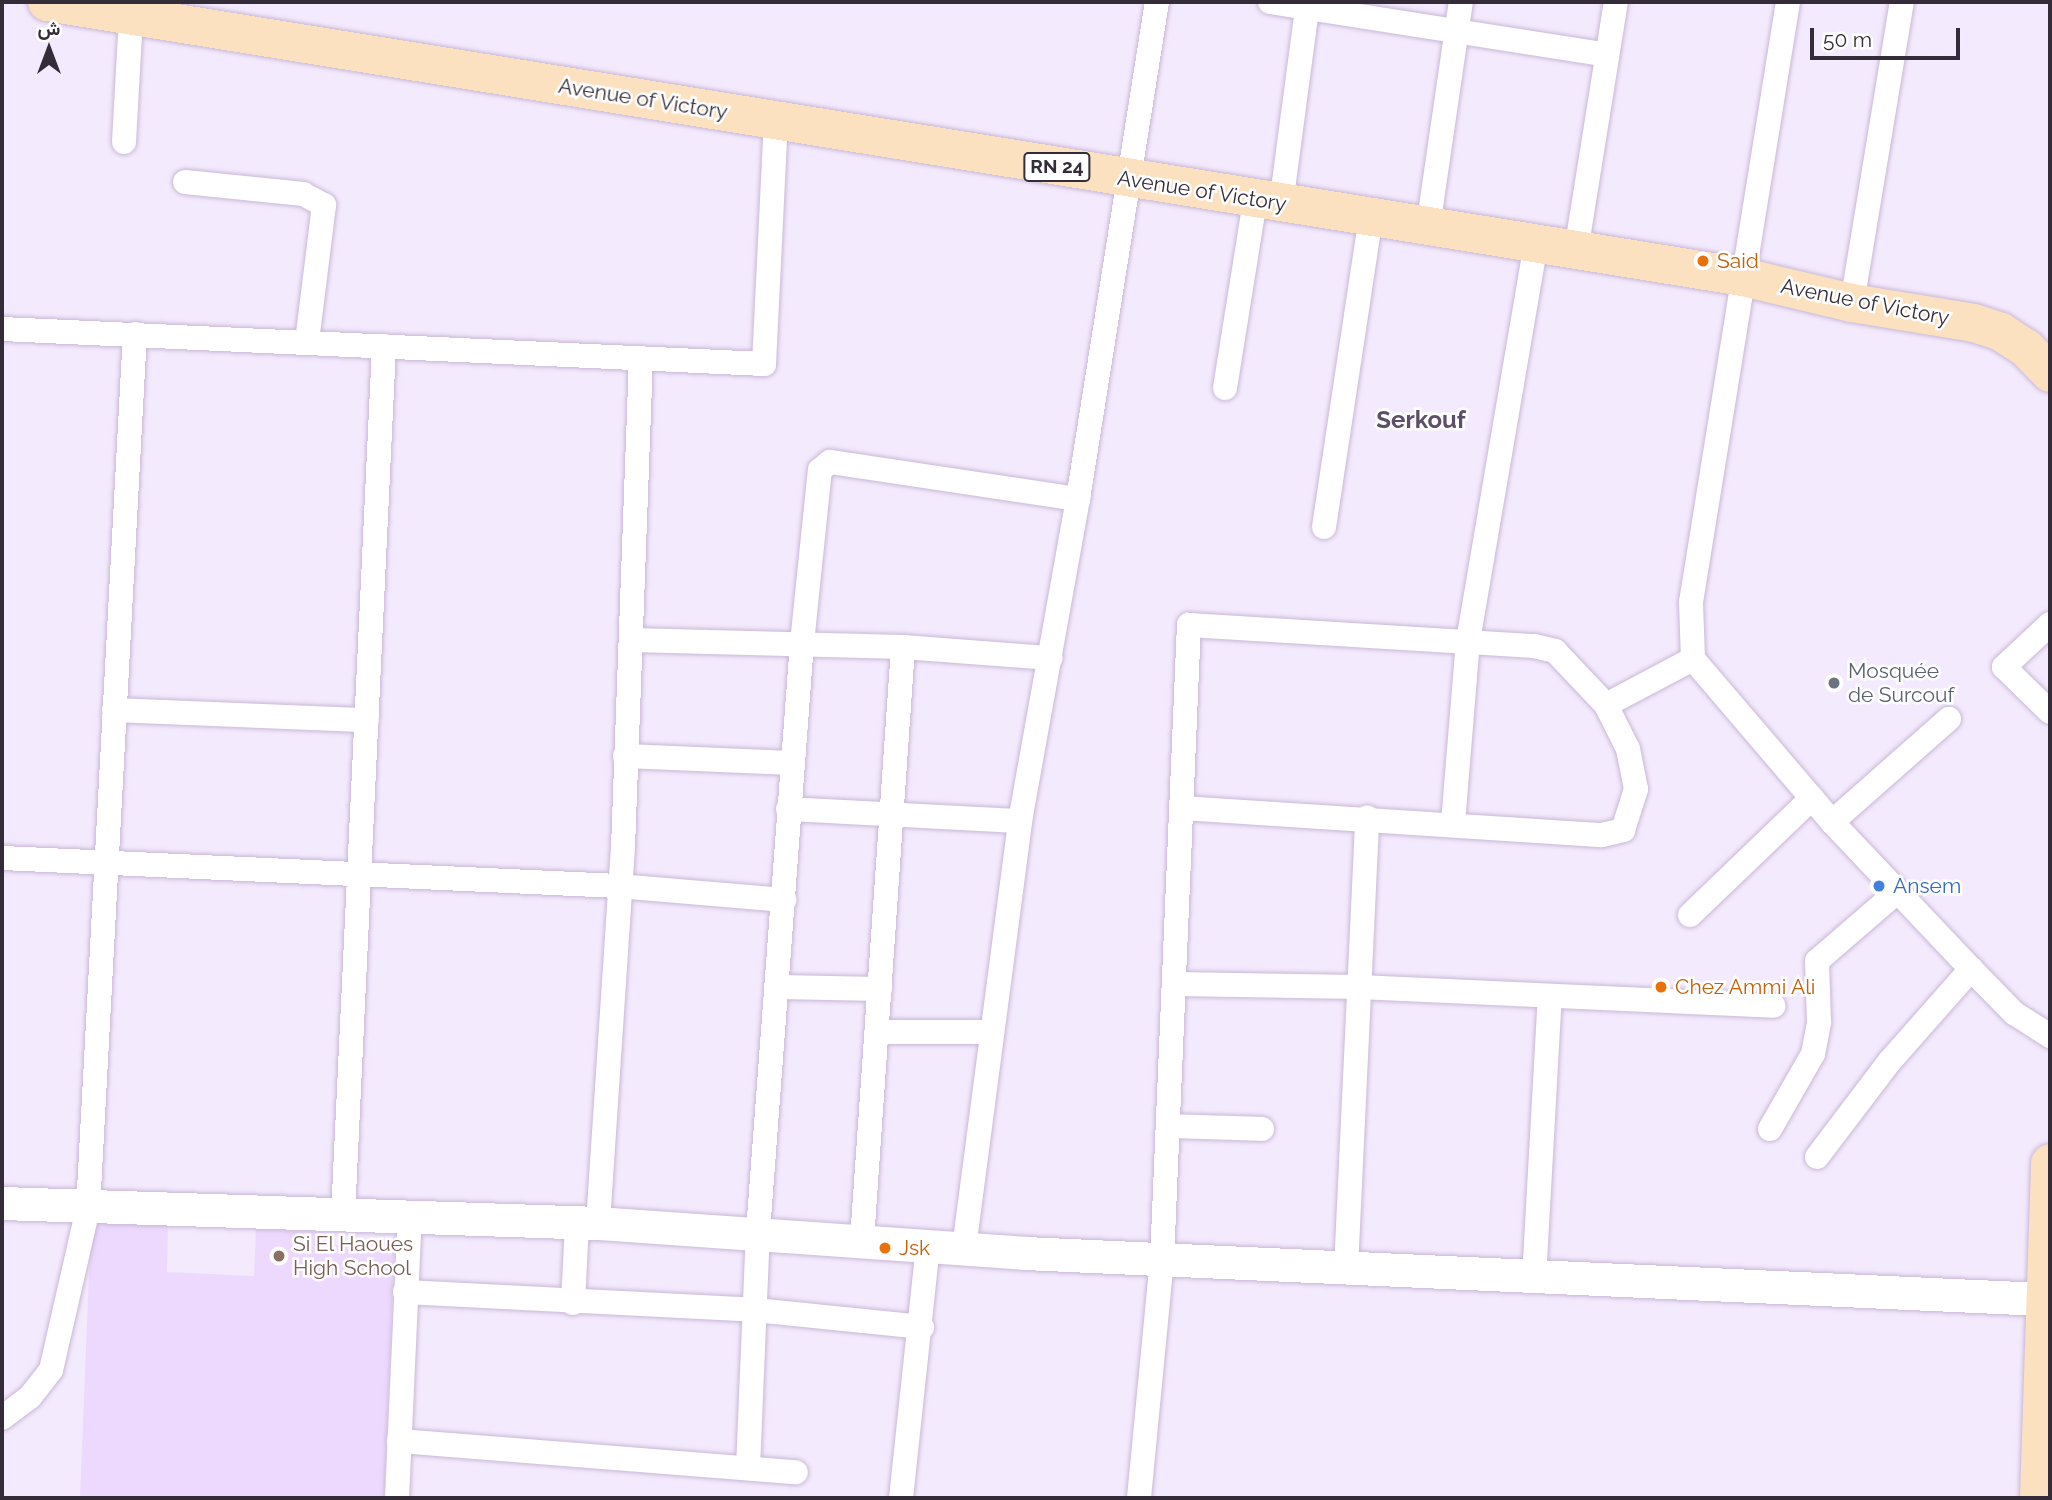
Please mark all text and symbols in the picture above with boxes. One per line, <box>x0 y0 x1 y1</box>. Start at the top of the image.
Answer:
north arrow <box>14 14 84 84</box>
scale bar <box>1814 14 1965 58</box>
text: ش <box>38 17 60 39</box>
text: 50 m <box>1823 27 1872 52</box>
street label: Avenue of Victory <box>556 73 730 125</box>
road number: RN 24 <box>1022 152 1092 182</box>
street label: Avenue of Victory <box>1115 165 1289 217</box>
place label: Said <box>1717 248 1759 274</box>
marker: Said <box>1695 253 1711 269</box>
street label: Avenue of Victory <box>1778 273 1952 331</box>
district label: Serkouf <box>1376 406 1466 434</box>
place label: Mosquée de Surcouf <box>1848 658 1954 708</box>
marker: Mosquée de Surcouf <box>1826 675 1842 691</box>
place label: Ansem <box>1893 873 1961 899</box>
marker: Ansem <box>1871 878 1887 894</box>
place label: Chez Ammi Ali <box>1675 974 1817 1000</box>
marker: Chez Ammi Ali <box>1653 979 1669 995</box>
place label: Si El Haoues High School <box>293 1231 414 1281</box>
place label: Jsk <box>899 1235 930 1261</box>
marker: Jsk <box>877 1240 893 1256</box>
marker: Si El Haoues High School <box>271 1248 287 1264</box>

